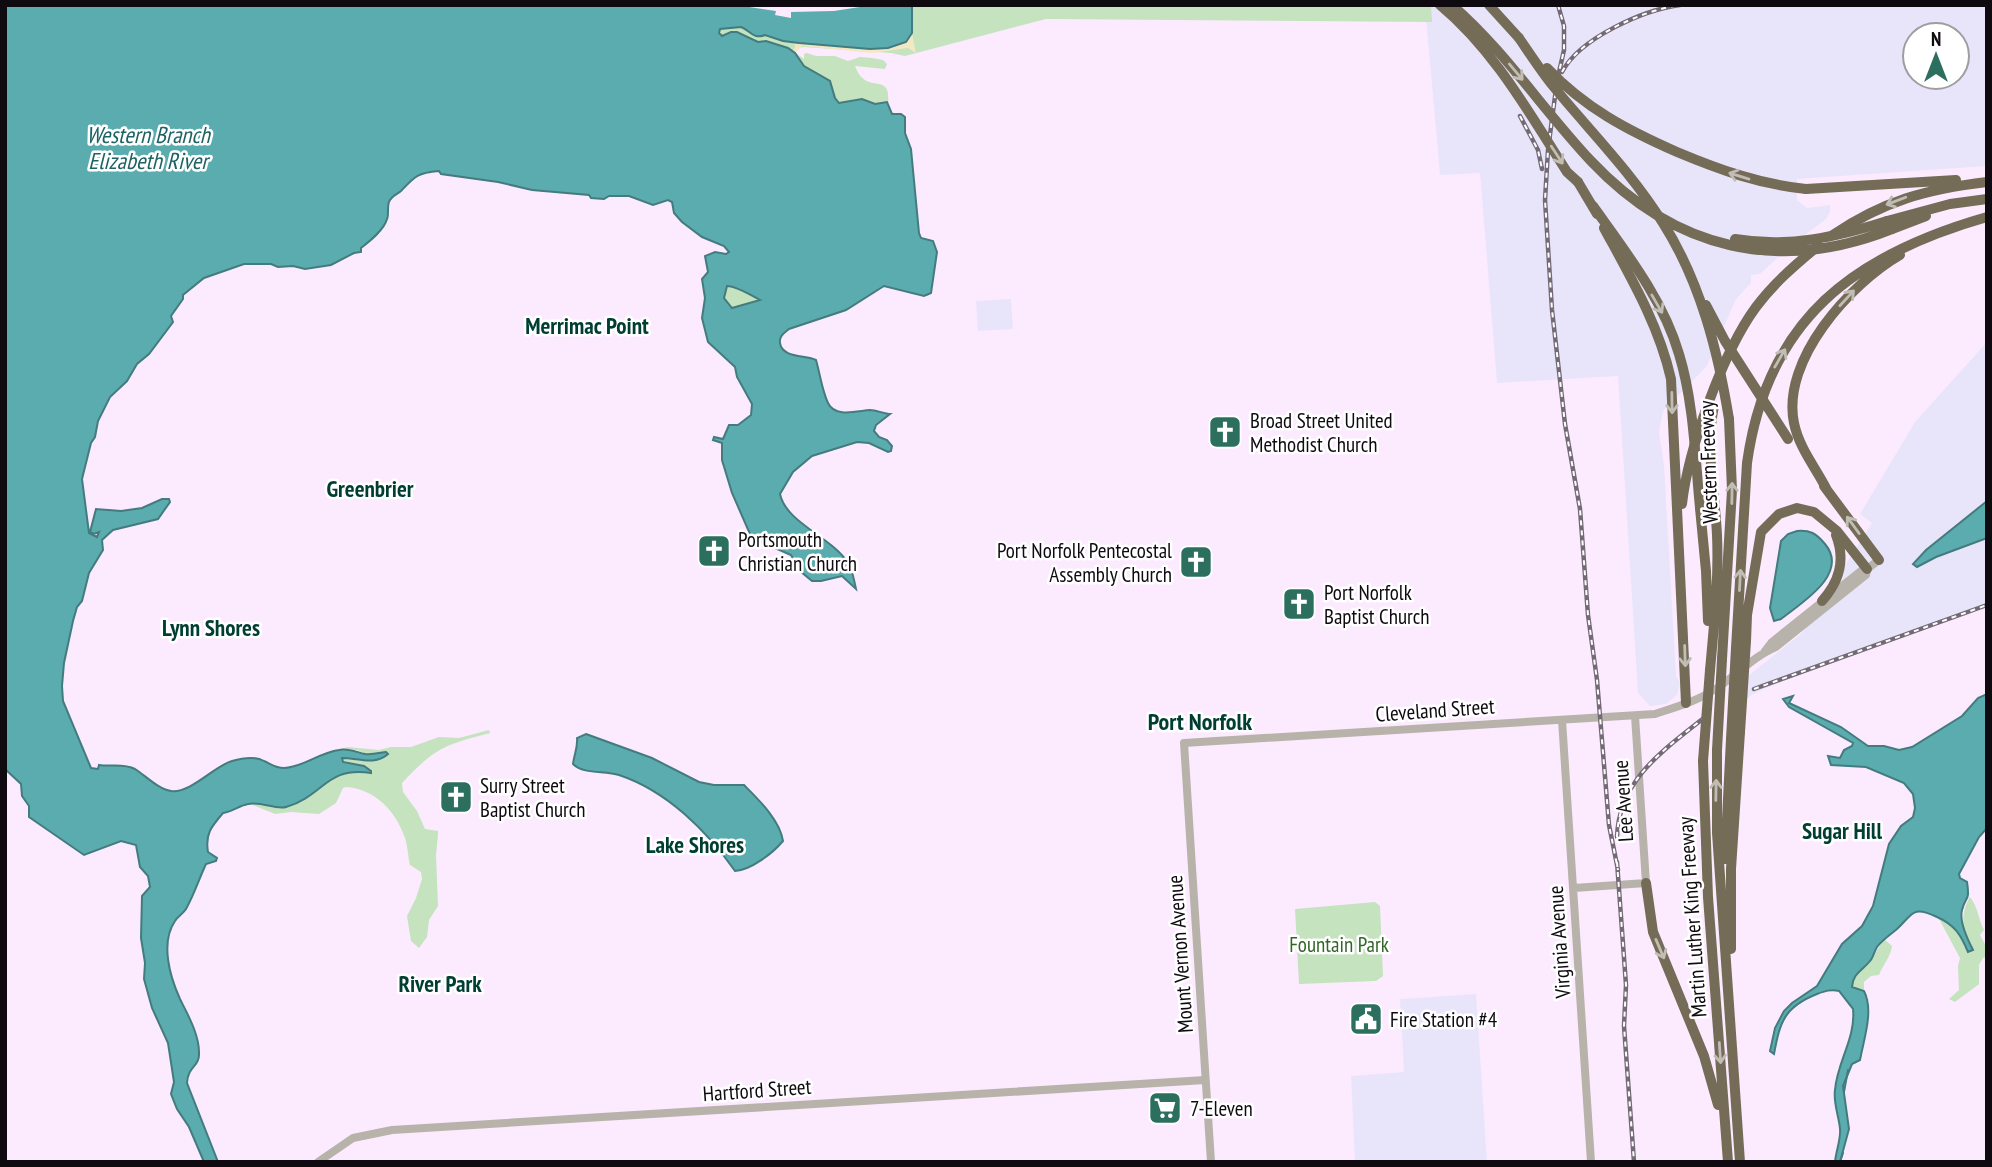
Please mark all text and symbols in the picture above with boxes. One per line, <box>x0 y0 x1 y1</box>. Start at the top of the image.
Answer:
north arrow <box>1901 21 1971 91</box>
text: N <box>1931 27 1941 51</box>
one-way arrow <box>1508 62 1524 80</box>
water label: Western Branch Elizabeth River <box>86 120 212 175</box>
one-way arrow <box>1549 145 1564 164</box>
one-way arrow <box>1728 169 1750 182</box>
one-way arrow <box>1886 195 1908 208</box>
one-way arrow <box>1839 289 1855 307</box>
one-way arrow <box>1650 293 1664 313</box>
district label: Merrimac Point <box>525 311 649 340</box>
one-way arrow <box>1773 349 1787 369</box>
one-way arrow <box>1665 392 1678 415</box>
street label: Western Freeway <box>1692 400 1724 524</box>
place label: Broad Street United Methodist Church <box>1250 407 1393 458</box>
church icon: Broad Street United Methodist Church <box>1206 413 1244 451</box>
district label: Greenbrier <box>327 474 414 503</box>
one-way arrow <box>1725 482 1738 505</box>
one-way arrow <box>1846 515 1861 534</box>
place label: Portsmouth Christian Church <box>738 526 857 577</box>
church icon: Portsmouth Christian Church <box>695 532 733 570</box>
place label: Port Norfolk Pentecostal Assembly Church <box>997 537 1172 588</box>
church icon: Port Norfolk Pentecostal Assembly Church <box>1177 543 1215 581</box>
one-way arrow <box>1734 569 1747 592</box>
place label: Port Norfolk Baptist Church <box>1324 579 1430 630</box>
church icon: Port Norfolk Baptist Church <box>1280 585 1318 623</box>
district label: Lynn Shores <box>162 613 260 642</box>
one-way arrow <box>1678 644 1691 667</box>
street label: Cleveland Street <box>1375 692 1496 728</box>
district label: Port Norfolk <box>1148 706 1252 737</box>
street label: Lee Avenue <box>1607 759 1639 843</box>
place label: Surry Street Baptist Church <box>480 772 586 823</box>
church icon: Surry Street Baptist Church <box>437 778 475 816</box>
one-way arrow <box>1709 778 1723 801</box>
street label: Martin Luther King Freeway <box>1672 816 1712 1018</box>
district label: Sugar Hill <box>1802 816 1882 845</box>
district label: Lake Shores <box>646 830 744 859</box>
street label: Mount Vernon Avenue <box>1161 874 1199 1034</box>
street label: Virginia Avenue <box>1542 885 1576 1000</box>
park label: Fountain Park <box>1289 931 1389 958</box>
one-way arrow <box>1654 938 1667 959</box>
district label: River Park <box>398 969 482 998</box>
public building icon: Fire Station #4 <box>1347 1000 1385 1038</box>
place label: Fire Station #4 <box>1390 1006 1498 1033</box>
one-way arrow <box>1714 1041 1727 1064</box>
street label: Hartford Street <box>702 1073 812 1107</box>
supermarket icon: 7-Eleven <box>1146 1089 1184 1127</box>
place label: 7-Eleven <box>1190 1095 1253 1122</box>

